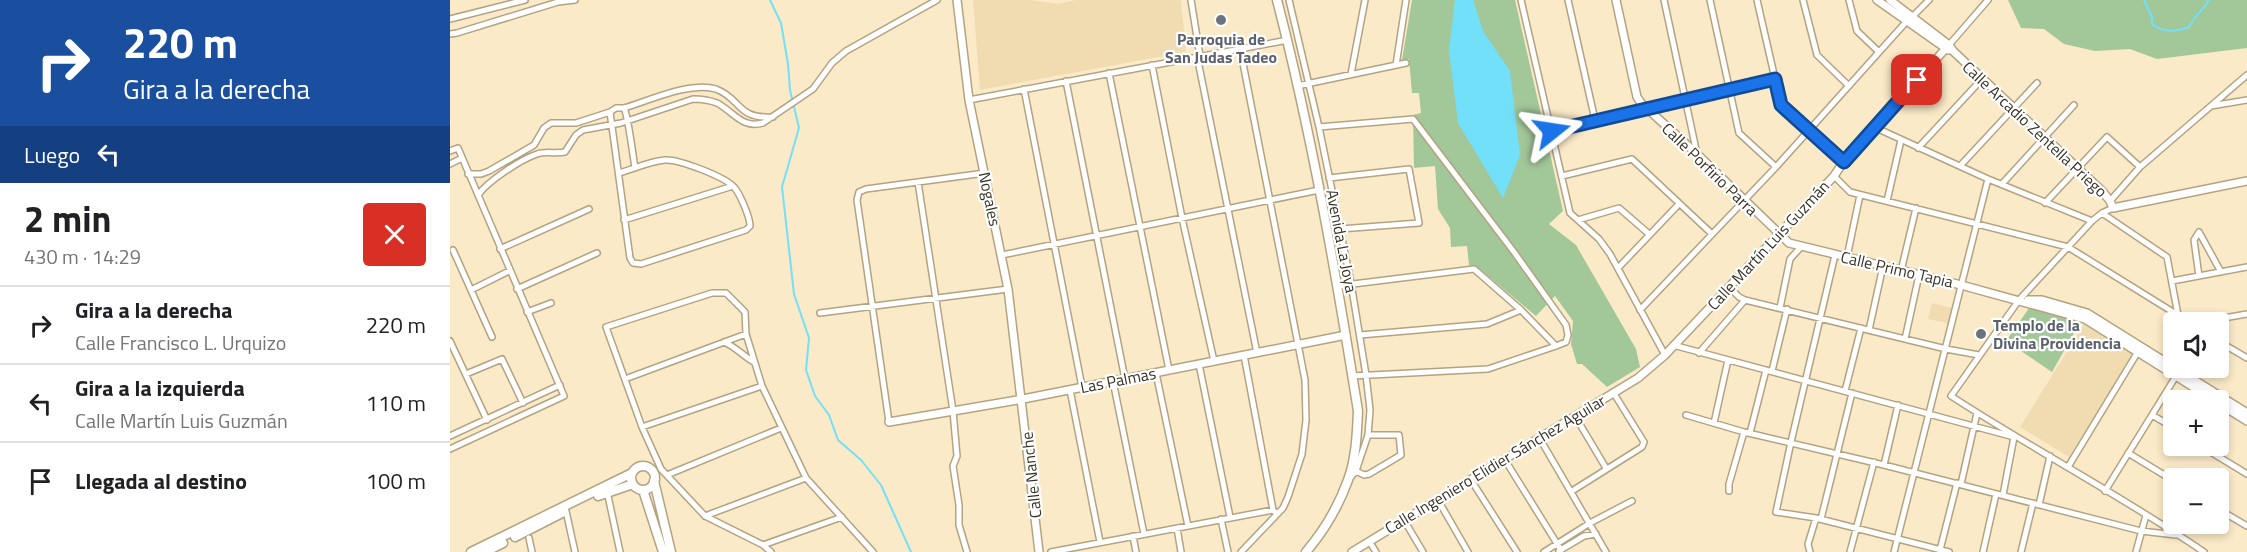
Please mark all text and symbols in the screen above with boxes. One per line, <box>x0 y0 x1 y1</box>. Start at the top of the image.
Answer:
text: 220 m <box>123 10 238 74</box>
marker: Parroquia de San Judas Tadeo <box>1214 13 1228 27</box>
icon: right <box>24 24 102 102</box>
place label: Parroquia de San Judas Tadeo <box>1165 27 1277 69</box>
pin <box>1891 54 1942 105</box>
street label: Calle Arcadio Zentella Priego <box>1957 55 2113 203</box>
icon: arrive <box>1900 63 1933 96</box>
text: Gira a la derecha <box>123 68 310 109</box>
position arrow <box>1520 99 1584 163</box>
street label: Calle Porfirio Parra <box>1657 117 1763 221</box>
text: Luego <box>24 138 80 172</box>
icon: left <box>92 138 125 171</box>
street label: Nogales <box>973 170 1007 228</box>
street label: Calle Martín Luis Guzmán <box>1701 175 1835 315</box>
street label: Avenida La Joya <box>1320 187 1364 295</box>
text: 2 min <box>24 191 111 246</box>
button: close <box>363 203 426 266</box>
text: 430 m · 14:29 <box>24 241 141 272</box>
street label: Calle Primo Tapia <box>1838 244 1956 294</box>
text: Gira a la derecha <box>75 293 232 327</box>
text: 220 m <box>366 308 426 342</box>
icon: right <box>24 309 57 342</box>
map controls <box>2163 312 2229 534</box>
button: sound <box>2163 312 2229 378</box>
place label: Templo de la Divina Providencia <box>1993 313 2121 355</box>
text: Calle Francisco L. Urquizo <box>75 327 286 358</box>
marker: Templo de la Divina Providencia <box>1974 327 1988 341</box>
street label: Las Palmas <box>1078 361 1158 399</box>
text: Gira a la izquierda <box>75 371 245 405</box>
text: 110 m <box>366 386 426 420</box>
icon: left <box>24 387 57 420</box>
street label: Calle Ingeniero Elidier Sánchez Aguilar <box>1380 388 1610 540</box>
button: + <box>2163 390 2229 456</box>
text: Calle Martín Luis Guzmán <box>75 405 288 436</box>
street label: Calle Nanche <box>1015 431 1047 519</box>
text: Llegada al destino <box>75 464 247 498</box>
text: 100 m <box>366 464 426 498</box>
icon: arrive <box>24 465 57 498</box>
button: − <box>2163 468 2229 534</box>

